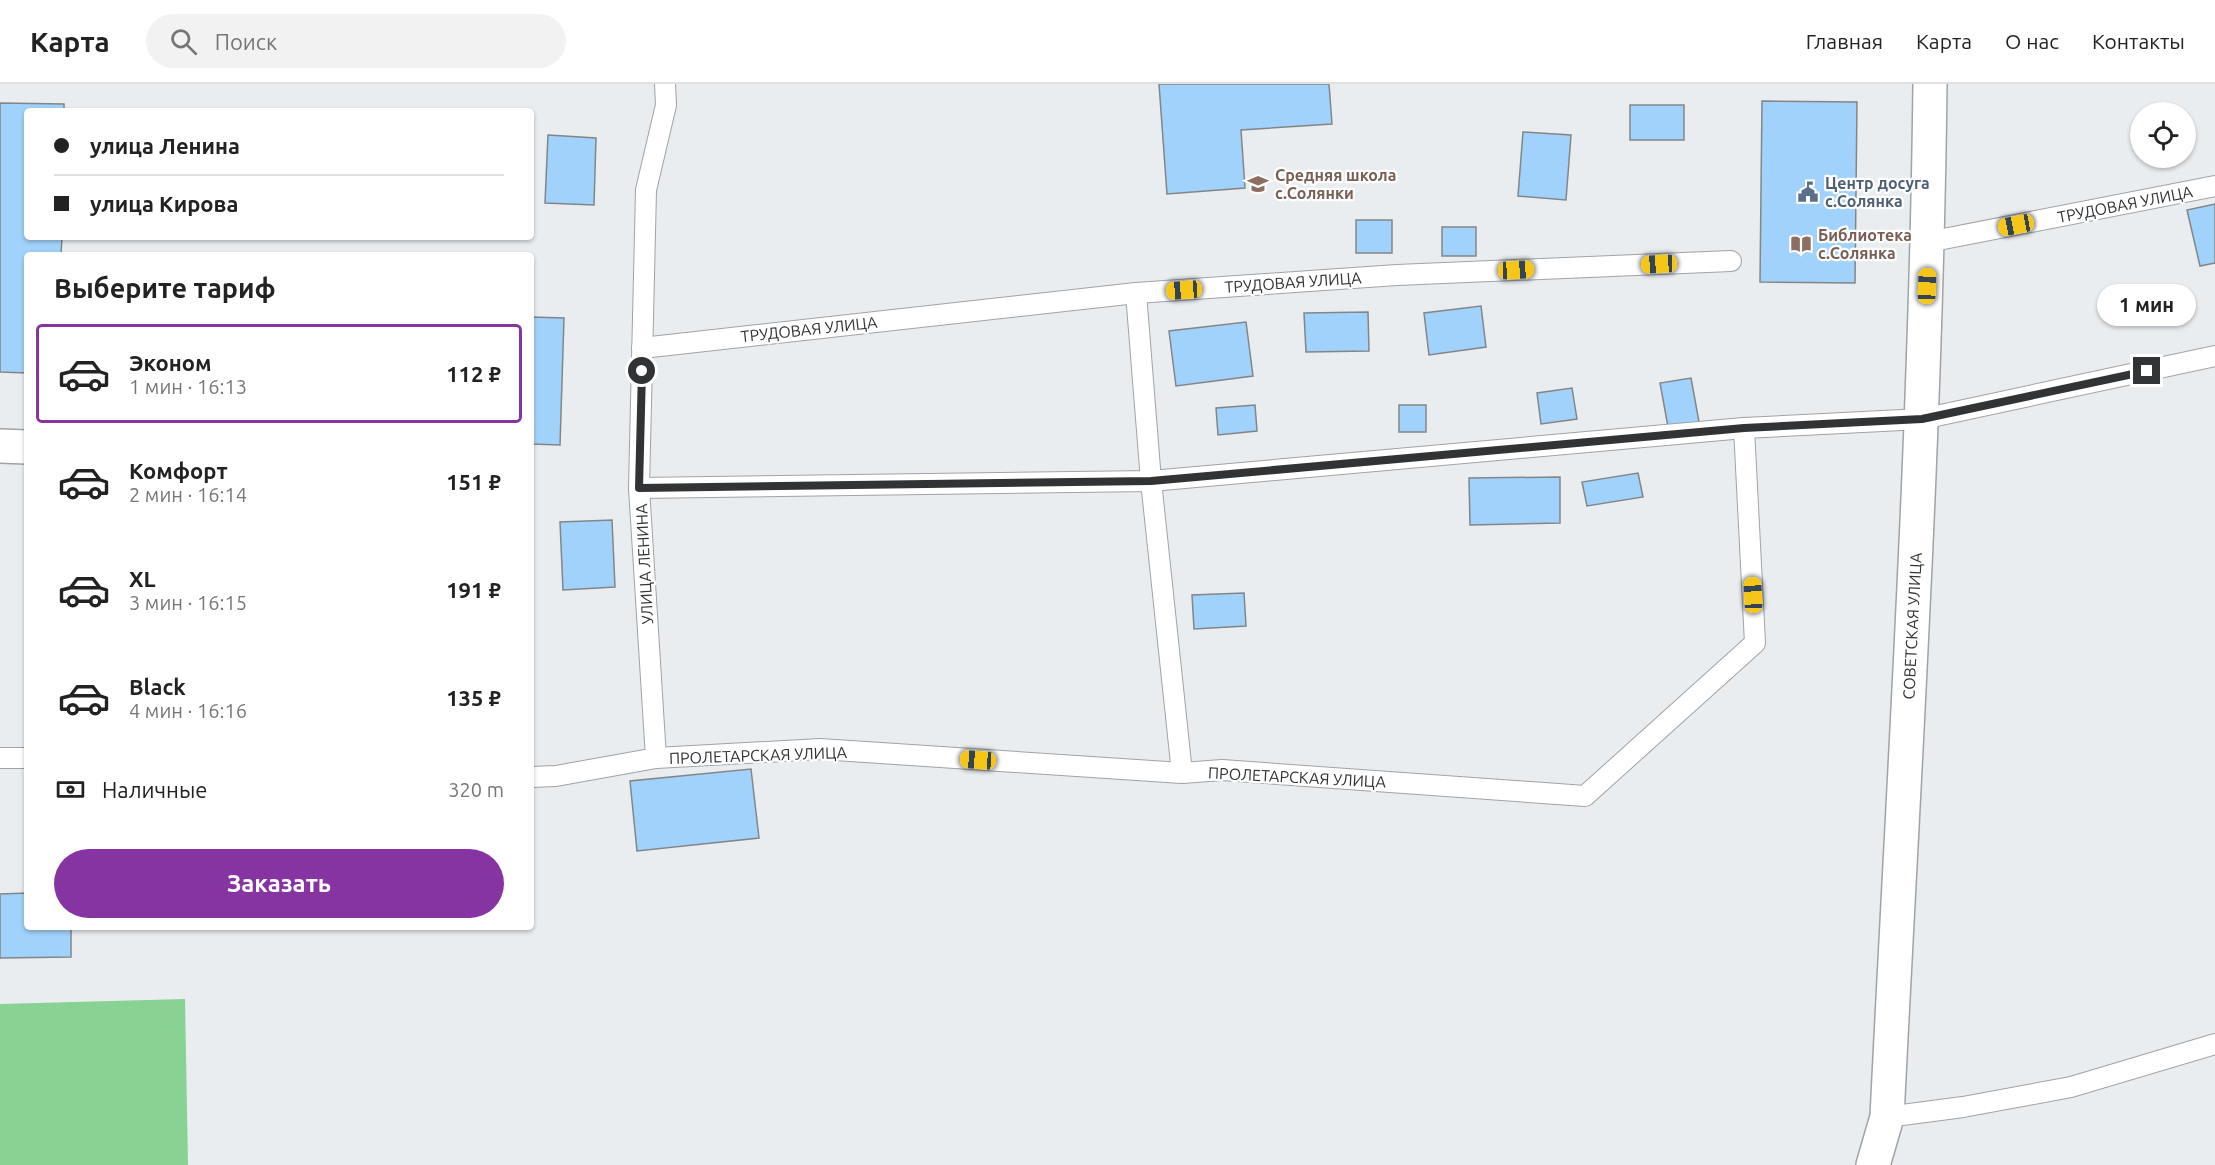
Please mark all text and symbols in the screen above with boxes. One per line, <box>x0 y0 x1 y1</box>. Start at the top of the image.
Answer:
search box <box>146 14 566 68</box>
icon: search <box>167 25 200 58</box>
text: Карта <box>30 26 110 57</box>
text: Поиск <box>215 29 277 54</box>
text: Главная <box>1806 29 1883 53</box>
text: Карта <box>1916 29 1972 53</box>
text: О нас <box>2005 29 2059 53</box>
text: Контакты <box>2092 29 2185 53</box>
map controls <box>2130 102 2196 168</box>
button: locate <box>2130 102 2196 168</box>
text: улица Ленина <box>90 133 240 158</box>
place label: Средняя школа с.Солянки <box>1275 166 1396 202</box>
school or university icon: Средняя школа с.Солянки <box>1246 172 1270 196</box>
place label: Центр досуга с.Солянка <box>1825 174 1930 210</box>
public building icon: Центр досуга с.Солянка <box>1796 180 1820 204</box>
street label: ТРУДОВАЯ УЛИЦА <box>2056 182 2195 226</box>
text: улица Кирова <box>90 191 238 216</box>
car <box>1997 213 2035 237</box>
place label: Библиотека с.Солянка <box>1818 226 1912 262</box>
library icon: Библиотека с.Солянка <box>1789 232 1813 256</box>
car <box>1641 254 1677 274</box>
car <box>1498 260 1534 280</box>
street label: ТРУДОВАЯ УЛИЦА <box>1224 268 1363 296</box>
car <box>1917 268 1937 304</box>
text: Выберите тариф <box>54 273 276 303</box>
car <box>1165 280 1203 300</box>
callout: 1 мин <box>2098 284 2196 326</box>
text: 1 мин <box>2119 293 2174 316</box>
street label: ТРУДОВАЯ УЛИЦА <box>740 313 879 345</box>
icon: car <box>57 347 111 401</box>
text: Эконом <box>129 350 211 375</box>
route start <box>628 357 655 384</box>
route end <box>2133 357 2160 384</box>
text: 112 ₽ <box>446 361 501 386</box>
text: 1 мин · 16:13 <box>129 375 247 398</box>
icon: car <box>57 455 111 509</box>
text: Комфорт <box>129 458 228 483</box>
text: 151 ₽ <box>446 469 501 494</box>
text: 2 мин · 16:14 <box>129 483 247 506</box>
street label: УЛИЦА ЛЕНИНА <box>632 503 656 625</box>
street label: СОВЕТСКАЯ УЛИЦА <box>1899 552 1925 700</box>
icon: car <box>57 563 111 617</box>
text: XL <box>129 566 156 591</box>
text: 191 ₽ <box>446 577 501 602</box>
car <box>1743 577 1763 613</box>
text: 3 мин · 16:15 <box>129 591 247 614</box>
icon: car <box>57 671 111 725</box>
text: Black <box>129 674 186 699</box>
text: 135 ₽ <box>446 685 501 710</box>
text: 4 мин · 16:16 <box>129 699 247 722</box>
street label: ПРОЛЕТАРСКАЯ УЛИЦА <box>669 743 848 767</box>
car <box>959 750 997 770</box>
street label: ПРОЛЕТАРСКАЯ УЛИЦА <box>1208 763 1387 791</box>
icon: cash <box>54 773 87 806</box>
text: Наличные <box>102 777 207 802</box>
text: 320 m <box>448 778 504 801</box>
button: Заказать <box>54 849 504 918</box>

